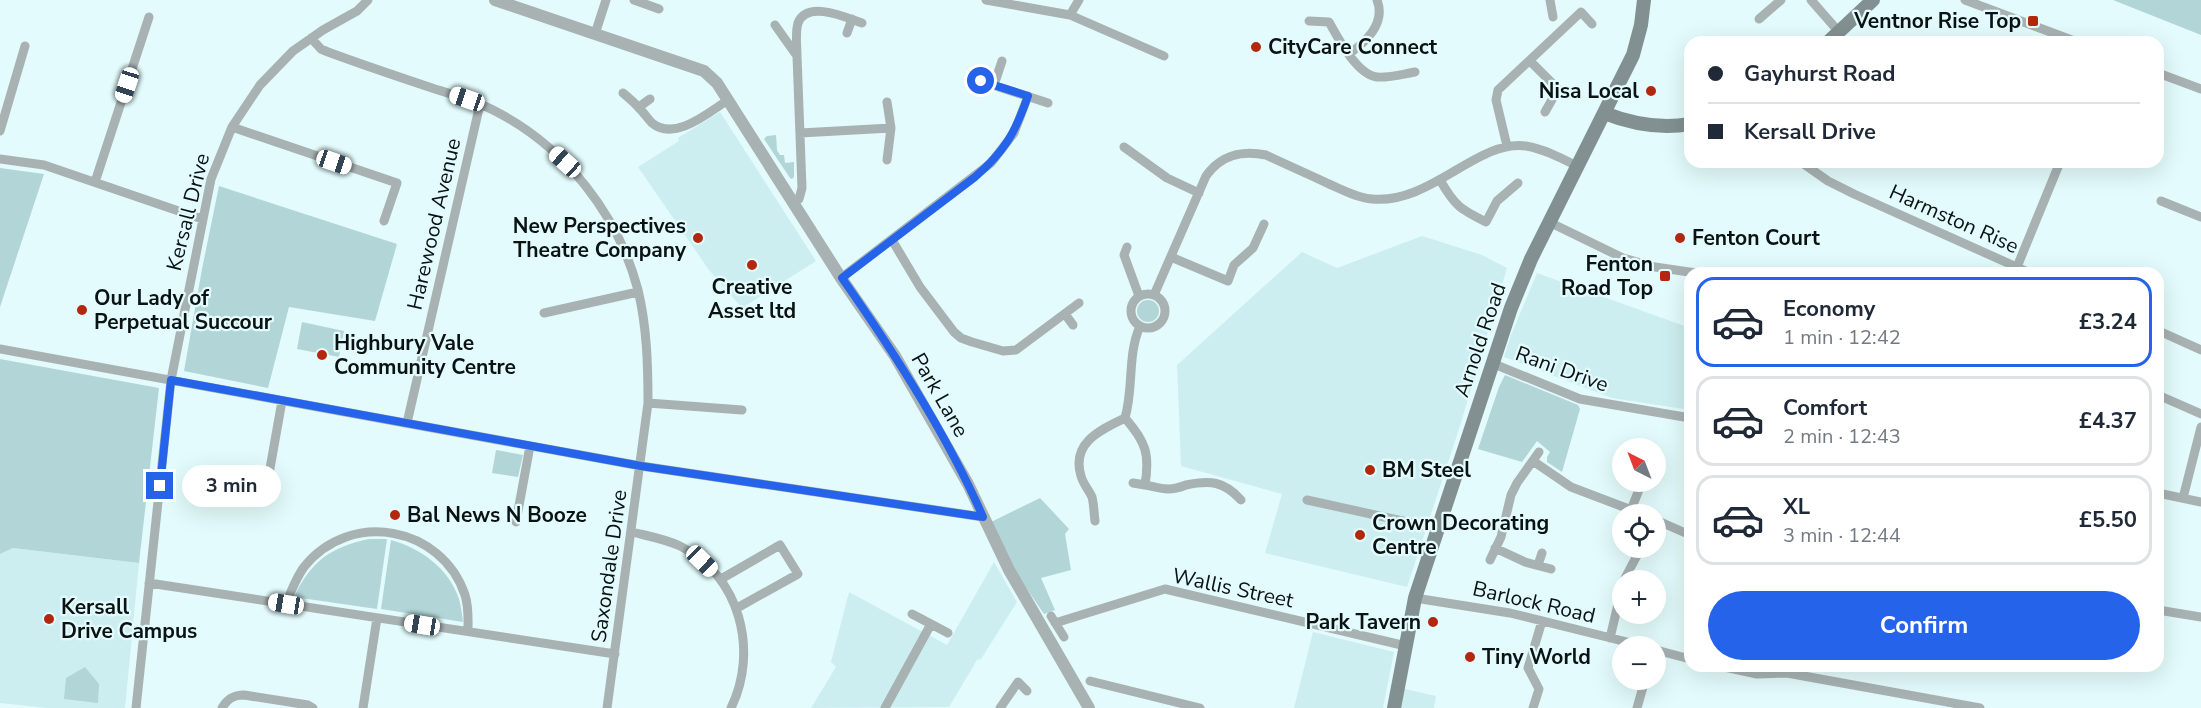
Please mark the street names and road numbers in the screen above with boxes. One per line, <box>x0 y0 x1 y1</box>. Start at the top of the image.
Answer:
street label: Harewood Avenue <box>401 135 467 313</box>
street label: Kersall Drive <box>160 150 216 274</box>
street label: Harmston Rise <box>1885 178 2023 260</box>
street label: Arnold Road <box>1447 279 1513 401</box>
street label: Rani Drive <box>1512 339 1612 399</box>
street label: Park Lane <box>905 348 975 442</box>
street label: Saxondale Drive <box>584 488 634 644</box>
street label: Wallis Street <box>1170 562 1297 615</box>
street label: Barlock Road <box>1470 574 1598 630</box>

